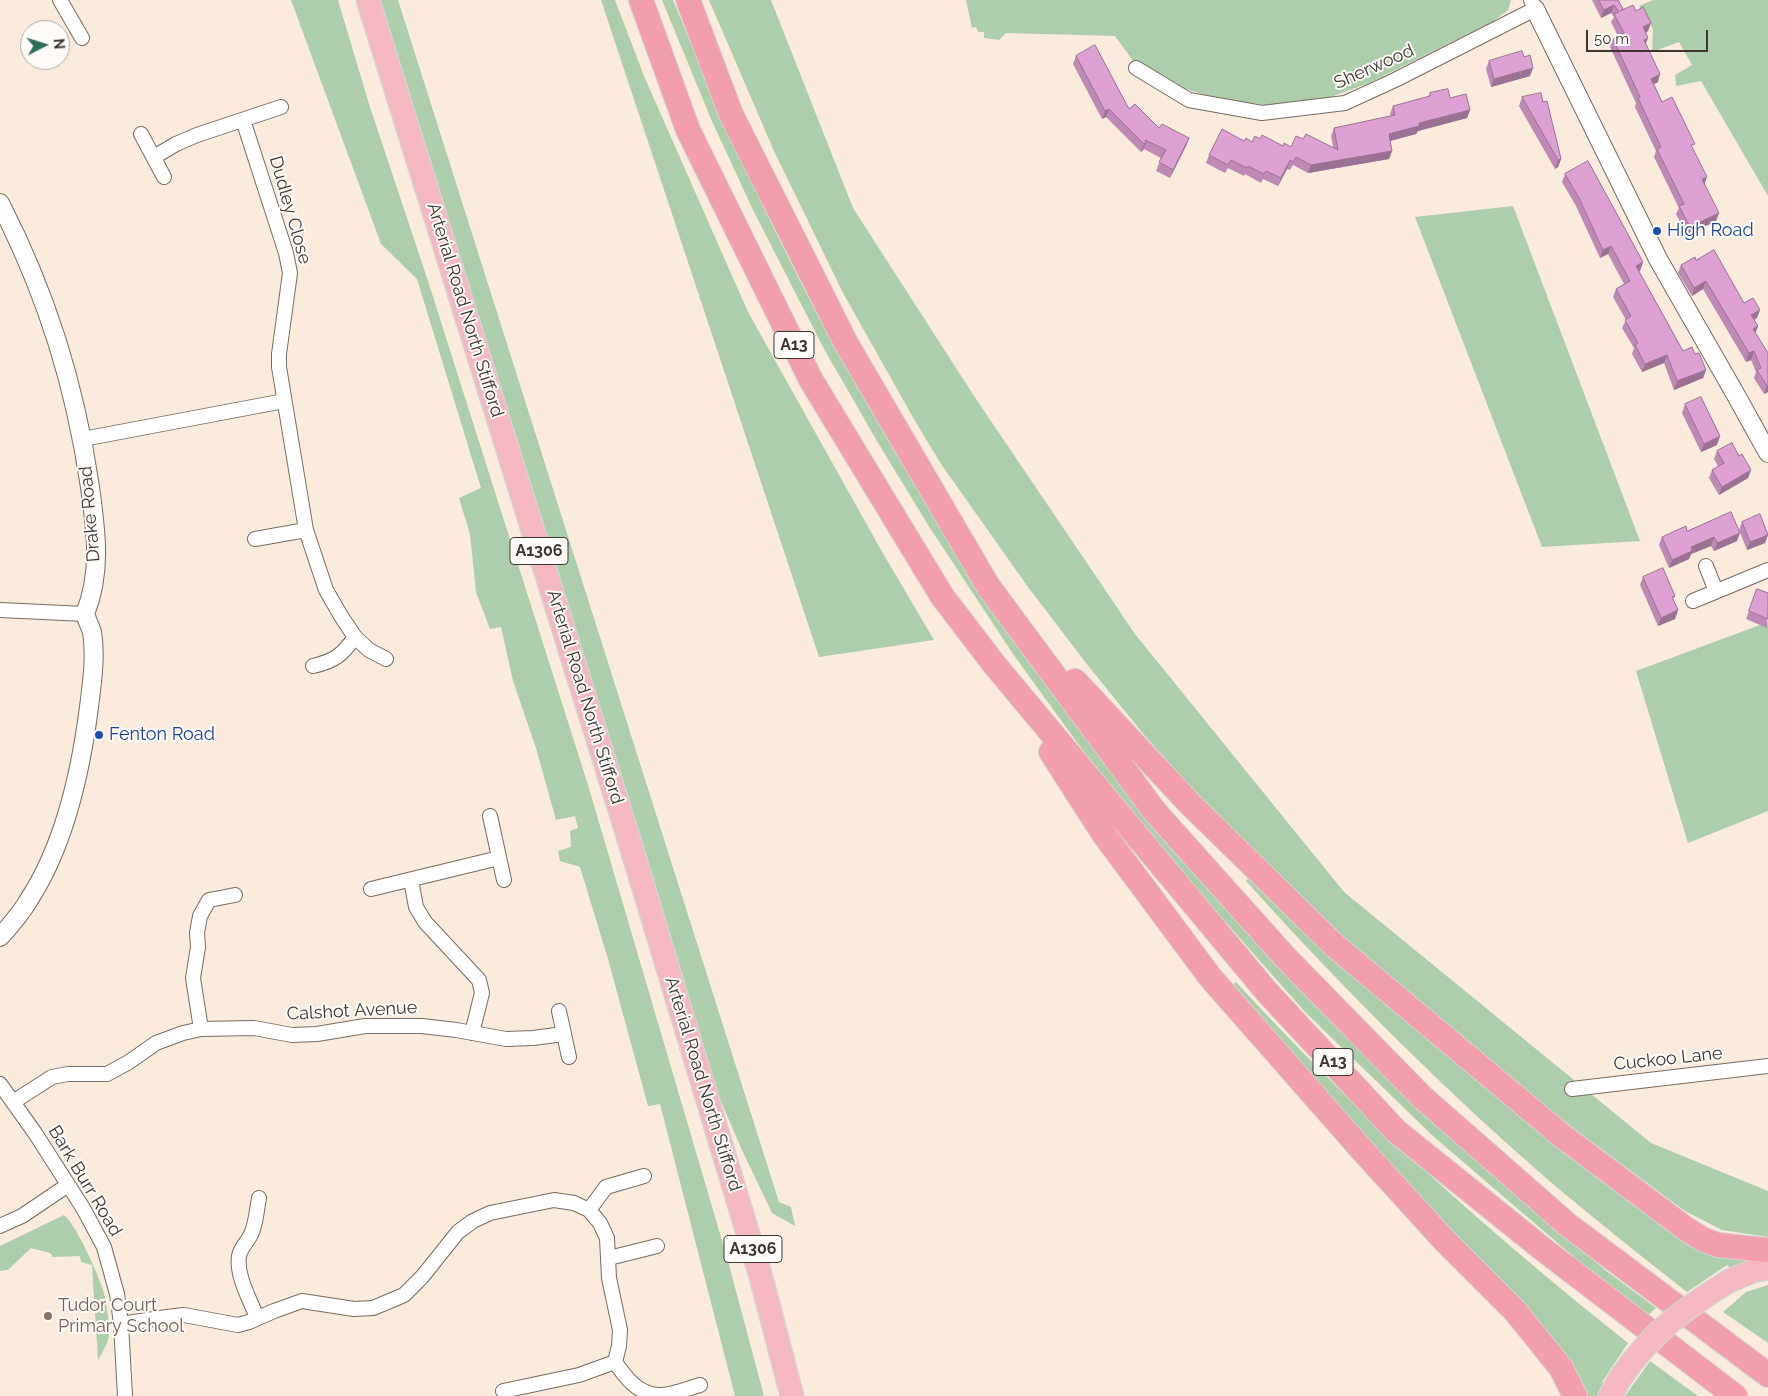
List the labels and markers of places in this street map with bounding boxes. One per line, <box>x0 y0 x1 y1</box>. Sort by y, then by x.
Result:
place label: High Road <box>1667 220 1754 242</box>
marker: High Road <box>1651 225 1663 237</box>
place label: Fenton Road <box>109 724 215 746</box>
marker: Fenton Road <box>93 729 105 741</box>
place label: Tudor Court Primary School <box>58 1295 184 1338</box>
marker: Tudor Court Primary School <box>42 1310 54 1322</box>

